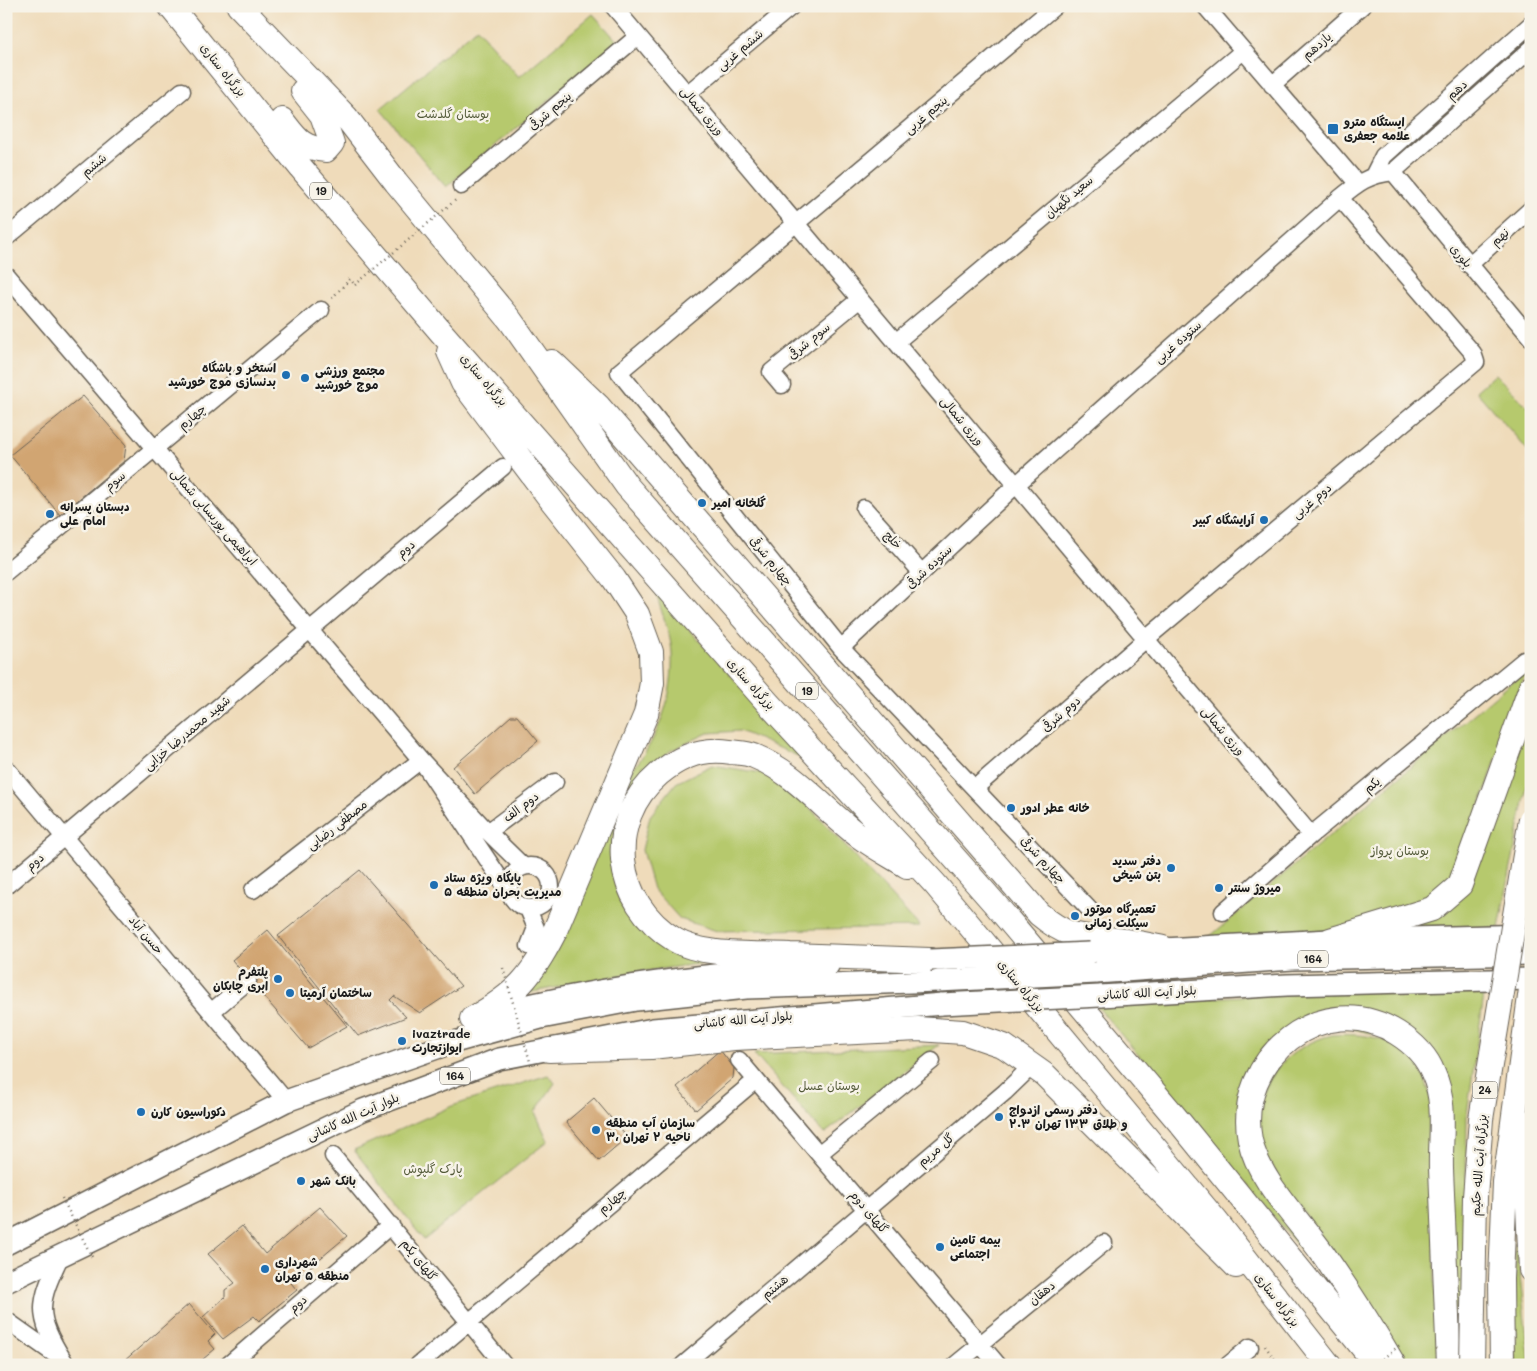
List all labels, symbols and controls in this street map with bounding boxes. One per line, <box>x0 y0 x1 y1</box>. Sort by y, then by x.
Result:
street label: ششم غربی <box>713 25 767 75</box>
street label: یازدهم <box>1298 28 1336 64</box>
street label: بزرگراه ستاری <box>197 39 250 100</box>
street label: دهم <box>1443 76 1471 104</box>
street label: ورزی شمالی <box>677 83 728 139</box>
street label: پنجم شرقی <box>524 88 576 134</box>
street label: پنجم غربی <box>900 92 952 138</box>
park label: بوستان گلدشت <box>417 105 489 122</box>
place label: ایستگاه مترو علامه جعفری <box>1343 113 1411 143</box>
marker: ایستگاه مترو علامه جعفری <box>1326 122 1340 136</box>
street label: ششم <box>77 149 111 181</box>
street label: سعید نگهبان <box>1041 171 1097 222</box>
road number: 19 <box>310 182 332 200</box>
street label: نهم <box>1487 224 1513 250</box>
street label: بلوری <box>1446 240 1476 271</box>
street label: ستوده غربی <box>1150 316 1205 367</box>
street label: سوم شرقی <box>784 318 834 364</box>
street label: بزرگراه ستاری <box>457 350 512 410</box>
place label: استخر و باشگاه بدنسازی موج خورشید <box>168 359 276 390</box>
place label: مجتمع ورزشی موج خورشید <box>315 362 385 393</box>
marker: استخر و باشگاه بدنسازی موج خورشید <box>280 369 292 381</box>
marker: مجتمع ورزشی موج خورشید <box>299 372 311 384</box>
street label: ورزی شمالی <box>937 393 988 449</box>
street label: چهارم <box>174 400 210 434</box>
street label: ابراهیمی پوربسابی شمالی <box>168 465 261 569</box>
street label: سوم <box>100 467 130 495</box>
street label: دوم غربی <box>1288 479 1336 523</box>
place label: گلخانه امیر <box>711 494 767 510</box>
marker: گلخانه امیر <box>696 497 708 509</box>
place label: دبستان پسرانه امام علی <box>60 498 130 530</box>
marker: دبستان پسرانه امام علی <box>44 508 56 520</box>
place label: آرایشگاه کبیر <box>1193 511 1255 527</box>
marker: آرایشگاه کبیر <box>1258 514 1270 526</box>
street label: خلج <box>880 527 906 553</box>
street label: چهارم شرقی <box>745 532 797 590</box>
street label: دوم <box>393 536 419 562</box>
street label: ستوده شرقی <box>902 541 955 592</box>
street label: بزرگراه ستاری <box>724 654 779 713</box>
road number: 19 <box>796 682 818 699</box>
street label: شهید محمدرضا خزایی <box>140 691 234 774</box>
street label: دوم شرقی <box>1037 692 1085 736</box>
street label: ورزی شمالی <box>1198 703 1249 759</box>
street label: یکم <box>1360 773 1384 797</box>
street label: دوم الف <box>499 788 543 826</box>
street label: مصطفی رضایی <box>303 796 371 854</box>
place label: خانه عطر ادور <box>1020 799 1090 815</box>
marker: خانه عطر ادور <box>1005 802 1017 814</box>
street label: چهارم شرقی <box>1016 832 1070 888</box>
park label: بوستان پرواز <box>1370 842 1429 859</box>
street label: دوم <box>22 849 48 875</box>
place label: دفتر سدید بتن شیخی <box>1112 852 1161 883</box>
marker: دفتر سدید بتن شیخی <box>1165 862 1177 874</box>
place label: پایگاه ویژه ستاد مدیریت بحران منطقه ۵ <box>444 869 561 899</box>
marker: پایگاه ویژه ستاد مدیریت بحران منطقه ۵ <box>428 879 440 891</box>
place label: میروژ سنتر <box>1228 879 1281 895</box>
marker: میروژ سنتر <box>1213 882 1225 894</box>
place label: تعمیرگاه موتور سیکلت زمانی <box>1084 900 1156 931</box>
marker: تعمیرگاه موتور سیکلت زمانی <box>1069 910 1081 922</box>
street label: حسن آباد <box>125 912 167 958</box>
road number: 164 <box>1298 951 1328 968</box>
street label: بزرگراه ستاری <box>994 956 1049 1016</box>
place label: پلتفرم ابری چابکان <box>213 963 269 994</box>
marker: پلتفرم ابری چابکان <box>272 973 284 985</box>
street label: بلوار آیت الله کاشانی <box>1097 981 1197 1004</box>
place label: ساختمان آرمیتا <box>300 984 372 1000</box>
marker: ساختمان آرمیتا <box>284 987 296 999</box>
street label: بلوار آیت الله کاشانی <box>693 1007 793 1032</box>
place label: ivaztrade ایوازتجارت <box>412 1025 470 1056</box>
marker: ivaztrade ایوازتجارت <box>396 1035 408 1047</box>
road number: 164 <box>440 1068 470 1084</box>
park label: بوستان عسل <box>798 1077 860 1094</box>
road number: 24 <box>1472 1082 1498 1098</box>
street label: بلوار آیت الله کاشانی <box>304 1089 402 1144</box>
place label: دفتر رسمی ازدواج ۲۰۳ و طلاق ۱۳۳ تهران <box>1009 1101 1128 1131</box>
place label: دکوراسیون کارن <box>151 1103 226 1120</box>
marker: دکوراسیون کارن <box>135 1106 147 1118</box>
marker: دفتر رسمی ازدواج ۲۰۳ و طلاق ۱۳۳ تهران <box>993 1111 1005 1123</box>
place label: سازمان آب منطقه ۳، ناحیه ۲ تهران <box>606 1114 695 1144</box>
street label: بزرگراه آیت الله حکیم <box>1466 1114 1492 1216</box>
marker: سازمان آب منطقه ۳، ناحیه ۲ تهران <box>590 1124 602 1136</box>
street label: گل مریم <box>914 1129 958 1171</box>
park label: پارک گلپوش <box>404 1160 462 1177</box>
place label: بانک شهر <box>310 1172 356 1188</box>
marker: بانک شهر <box>295 1175 307 1187</box>
street label: چهارم <box>594 1184 630 1218</box>
street label: گلهای دوم <box>846 1186 892 1238</box>
place label: بیمه تامین اجتماعی <box>950 1231 1001 1262</box>
street label: گلهای یکم <box>397 1235 441 1285</box>
marker: بیمه تامین اجتماعی <box>934 1241 946 1253</box>
place label: شهرداری منطقه ۵ تهران <box>275 1253 349 1283</box>
marker: شهرداری منطقه ۵ تهران <box>259 1263 271 1275</box>
street label: بزرگراه ستاری <box>1251 1269 1304 1330</box>
street label: هشتم <box>758 1270 793 1304</box>
street label: دهقان <box>1025 1277 1058 1308</box>
street label: دوم <box>285 1291 311 1317</box>

